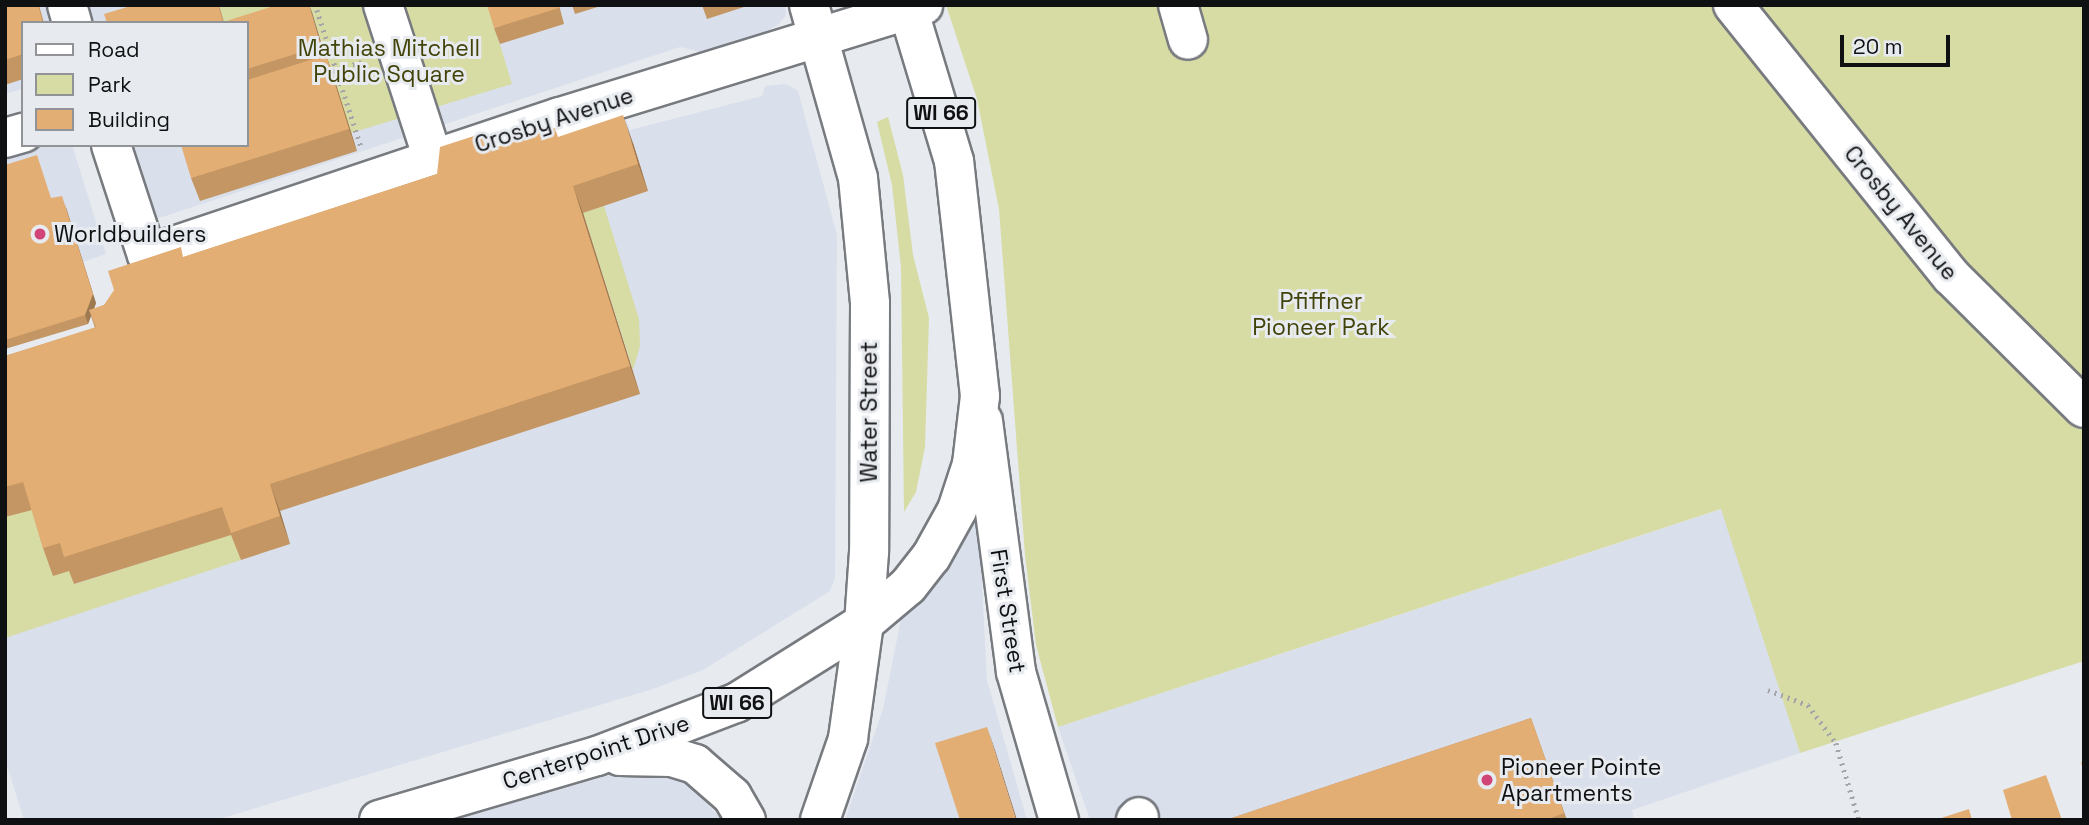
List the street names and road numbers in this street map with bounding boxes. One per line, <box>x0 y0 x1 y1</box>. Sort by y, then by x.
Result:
street label: Crosby Avenue <box>471 81 637 159</box>
road number: WI 66 <box>906 96 976 130</box>
street label: Crosby Avenue <box>1838 140 1964 286</box>
street label: Water Street <box>855 341 883 483</box>
street label: First Street <box>985 547 1031 675</box>
road number: WI 66 <box>702 686 772 720</box>
street label: Centerpoint Drive <box>499 709 693 795</box>

